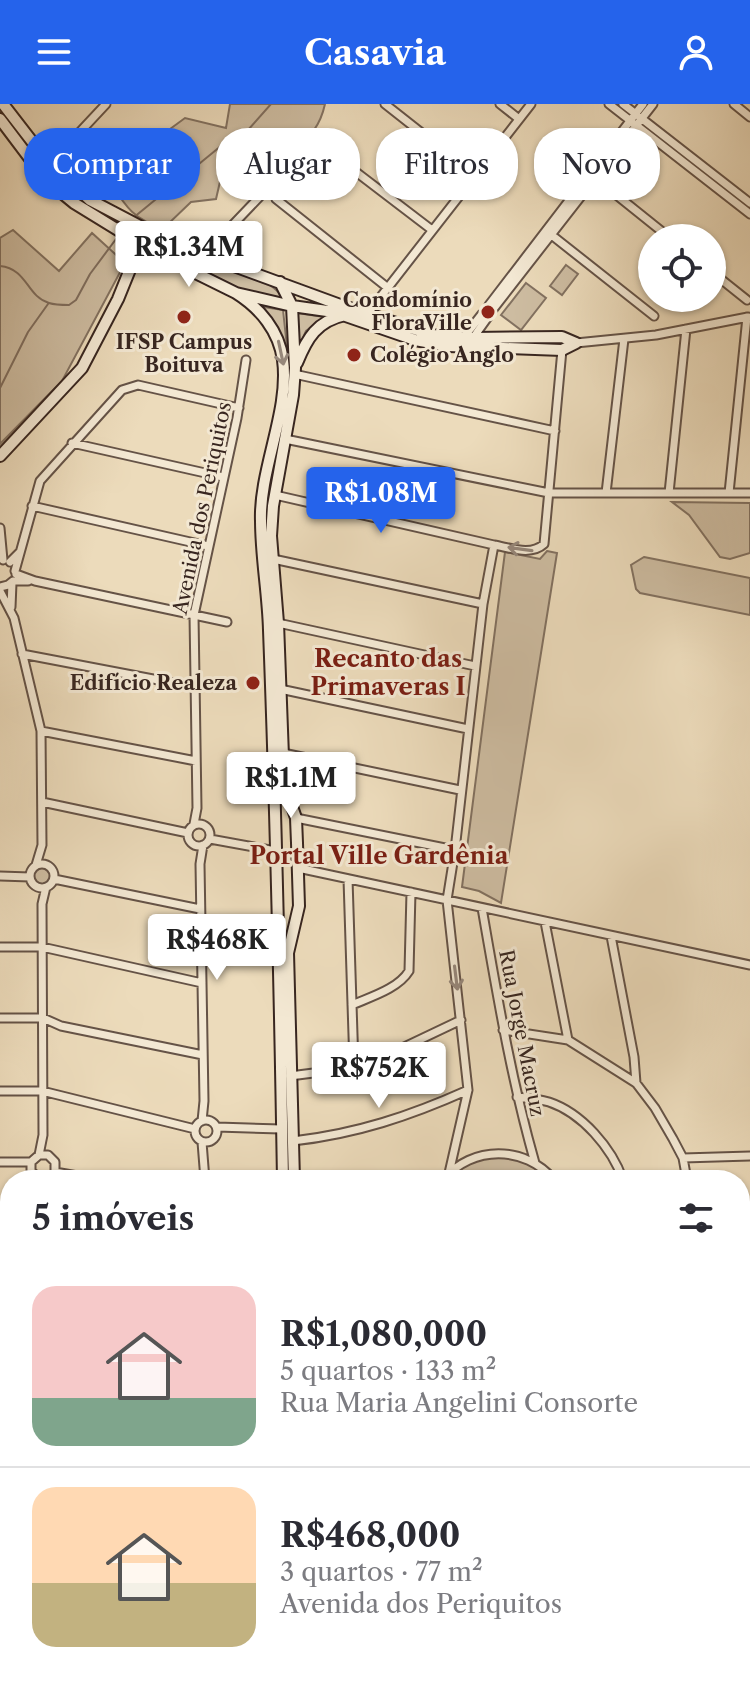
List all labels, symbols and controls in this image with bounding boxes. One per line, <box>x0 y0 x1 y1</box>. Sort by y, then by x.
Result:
icon: menu <box>32 30 76 74</box>
text: Casavia <box>304 30 446 74</box>
icon: person <box>674 30 718 74</box>
chip: Comprar <box>24 128 200 200</box>
chip: Alugar <box>216 128 360 200</box>
chip: Filtros <box>376 128 518 200</box>
chip: Novo <box>534 128 660 200</box>
pin: R$1.34M <box>115 221 263 289</box>
map controls <box>638 224 726 312</box>
button: locate <box>638 224 726 312</box>
text: R$1.34M <box>133 231 245 263</box>
place label: Condomínio FloraVille <box>343 288 472 335</box>
marker: Condomínio FloraVille <box>479 303 497 321</box>
marker: IFSP Campus Boituva <box>175 308 193 326</box>
place label: IFSP Campus Boituva <box>116 330 252 377</box>
one-way arrow <box>274 340 289 366</box>
place label: Colégio Anglo <box>370 343 514 367</box>
marker: Colégio Anglo <box>345 346 363 364</box>
street label: Avenida dos Periquitos <box>168 399 236 618</box>
pin: R$1.08M <box>307 467 455 535</box>
text: R$1.08M <box>324 477 438 509</box>
one-way arrow <box>508 541 533 556</box>
district label: Recanto das Primaveras I <box>310 644 466 701</box>
place label: Edifício Realeza <box>70 671 237 695</box>
marker: Edifício Realeza <box>244 674 262 692</box>
pin: R$1.1M <box>226 752 356 820</box>
text: R$1.1M <box>245 762 337 794</box>
district label: Portal Ville Gardênia <box>249 841 510 870</box>
pin: R$468K <box>152 914 282 982</box>
text: R$468K <box>166 924 268 956</box>
street label: Rua Jorge Macruz <box>494 948 550 1118</box>
one-way arrow <box>449 964 464 990</box>
pin: R$752K <box>314 1042 444 1110</box>
text: R$752K <box>330 1052 428 1084</box>
icon: filters <box>674 1196 718 1240</box>
text: 5 imóveis <box>32 1197 194 1239</box>
text: R$1,080,000 <box>280 1313 487 1355</box>
icon: home <box>96 1318 192 1414</box>
text: 5 quartos · 133 m² <box>280 1355 496 1387</box>
text: Rua Maria Angelini Consorte <box>280 1387 638 1419</box>
text: R$468,000 <box>280 1514 460 1556</box>
icon: home <box>96 1519 192 1615</box>
text: 3 quartos · 77 m² <box>280 1556 483 1588</box>
text: Avenida dos Periquitos <box>280 1588 562 1620</box>

